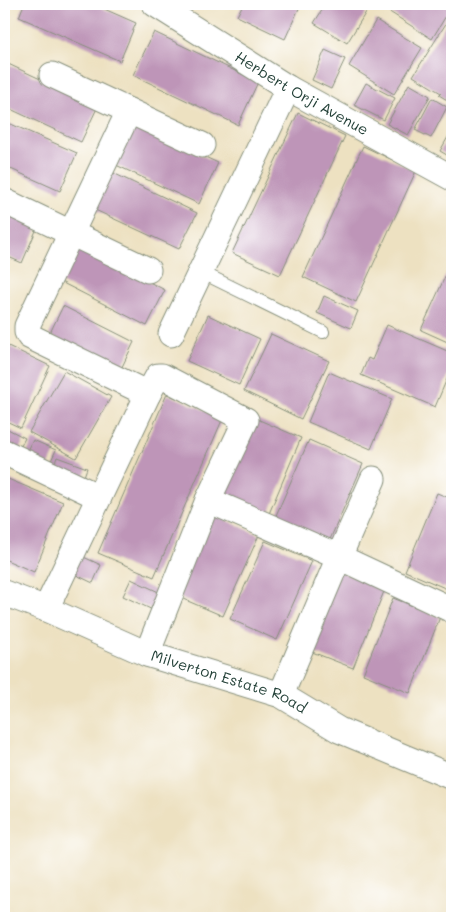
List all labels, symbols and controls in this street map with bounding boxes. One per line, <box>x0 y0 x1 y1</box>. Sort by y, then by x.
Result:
street label: Herbert Orji Avenue <box>232 46 372 139</box>
street label: Milverton Estate Road <box>149 645 311 717</box>

